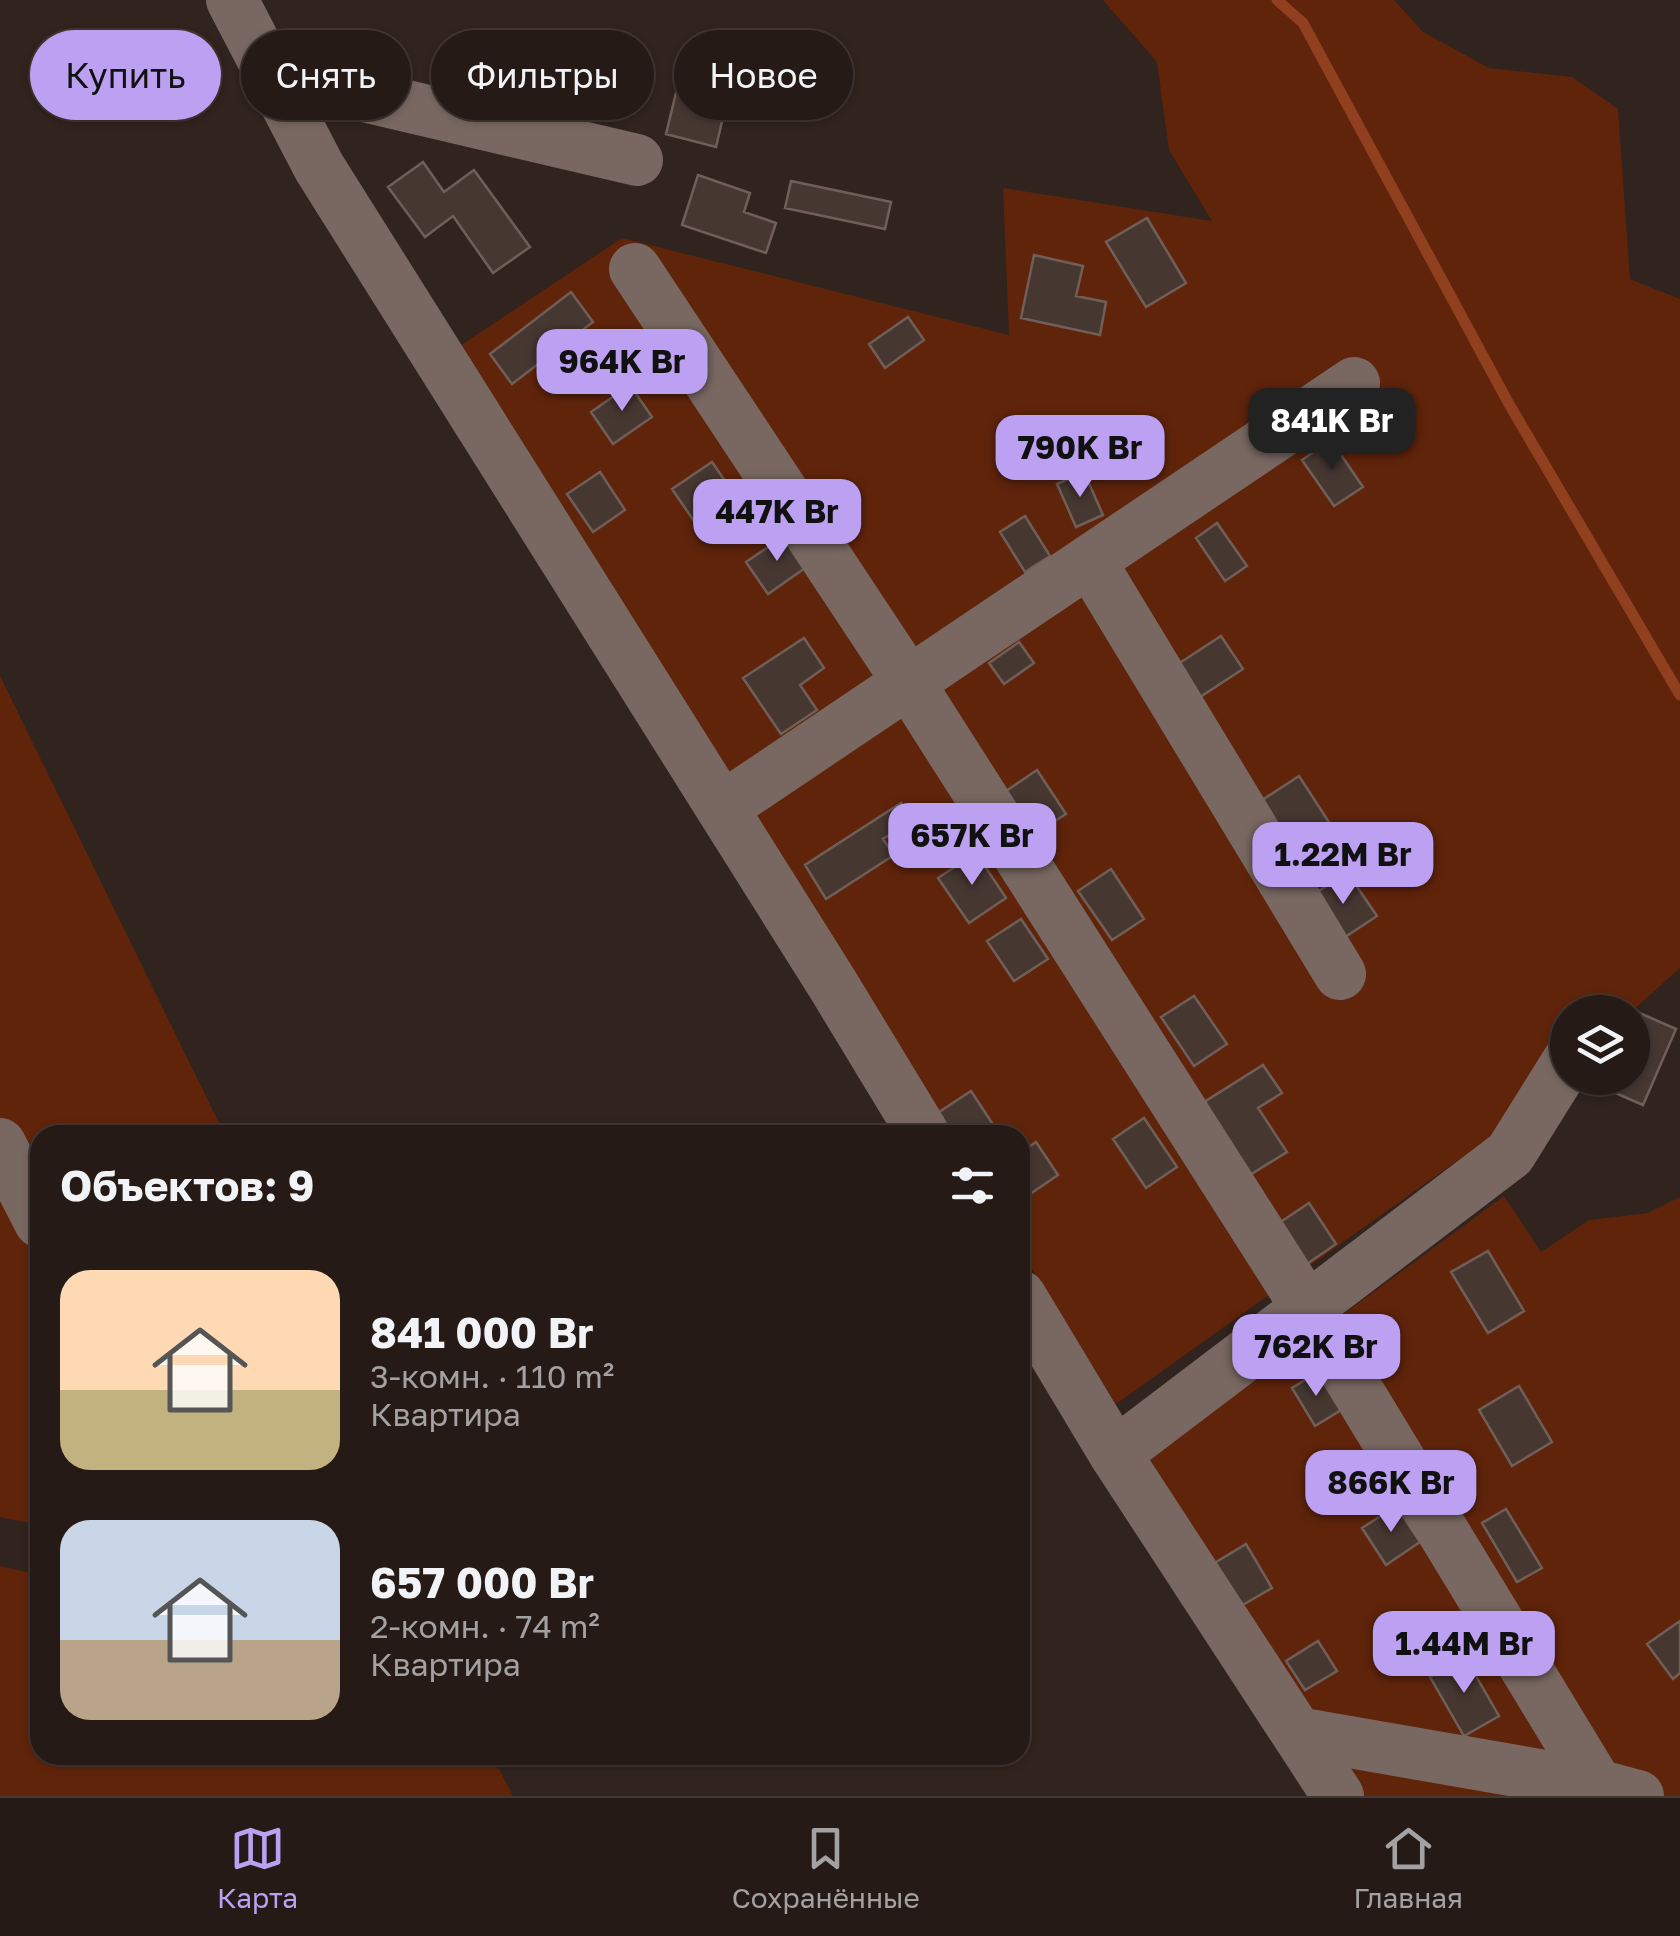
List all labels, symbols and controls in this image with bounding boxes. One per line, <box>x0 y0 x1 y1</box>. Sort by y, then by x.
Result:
chip: Купить <box>30 30 221 120</box>
chip: Снять <box>241 30 411 120</box>
chip: Фильтры <box>431 30 654 120</box>
chip: Новое <box>674 30 853 120</box>
pin: 964K Br <box>530 329 714 414</box>
text: 964K Br <box>559 342 685 380</box>
pin: 841K Br <box>1240 388 1424 473</box>
text: 841K Br <box>1270 401 1394 439</box>
pin: 790K Br <box>988 415 1172 500</box>
text: 790K Br <box>1018 428 1142 466</box>
pin: 447K Br <box>685 479 869 564</box>
text: 447K Br <box>715 492 839 530</box>
pin: 657K Br <box>880 803 1064 888</box>
text: 657K Br <box>910 816 1034 854</box>
pin: 1.22M Br <box>1240 822 1446 907</box>
text: 1.22M Br <box>1274 835 1412 873</box>
map controls <box>1550 995 1650 1095</box>
button: layers <box>1550 995 1650 1095</box>
icon: filters <box>945 1158 1000 1213</box>
text: Объектов: 9 <box>60 1160 315 1210</box>
text: 841 000 Br <box>370 1307 594 1357</box>
icon: home <box>140 1310 260 1430</box>
pin: 762K Br <box>1224 1314 1408 1399</box>
text: 762K Br <box>1254 1327 1378 1365</box>
text: 3-комн. · 110 m² <box>370 1357 614 1395</box>
text: Квартира <box>370 1395 521 1433</box>
pin: 866K Br <box>1299 1450 1483 1535</box>
text: 866K Br <box>1327 1463 1455 1501</box>
text: 657 000 Br <box>370 1557 594 1607</box>
icon: home <box>140 1560 260 1680</box>
text: 2-комн. · 74 m² <box>370 1607 600 1645</box>
pin: 1.44M Br <box>1361 1611 1567 1696</box>
text: 1.44M Br <box>1395 1624 1533 1662</box>
text: Квартира <box>370 1645 521 1683</box>
tab: Карта <box>217 1821 298 1914</box>
tab: Сохранённые <box>732 1821 920 1914</box>
tab: Главная <box>1354 1821 1463 1914</box>

